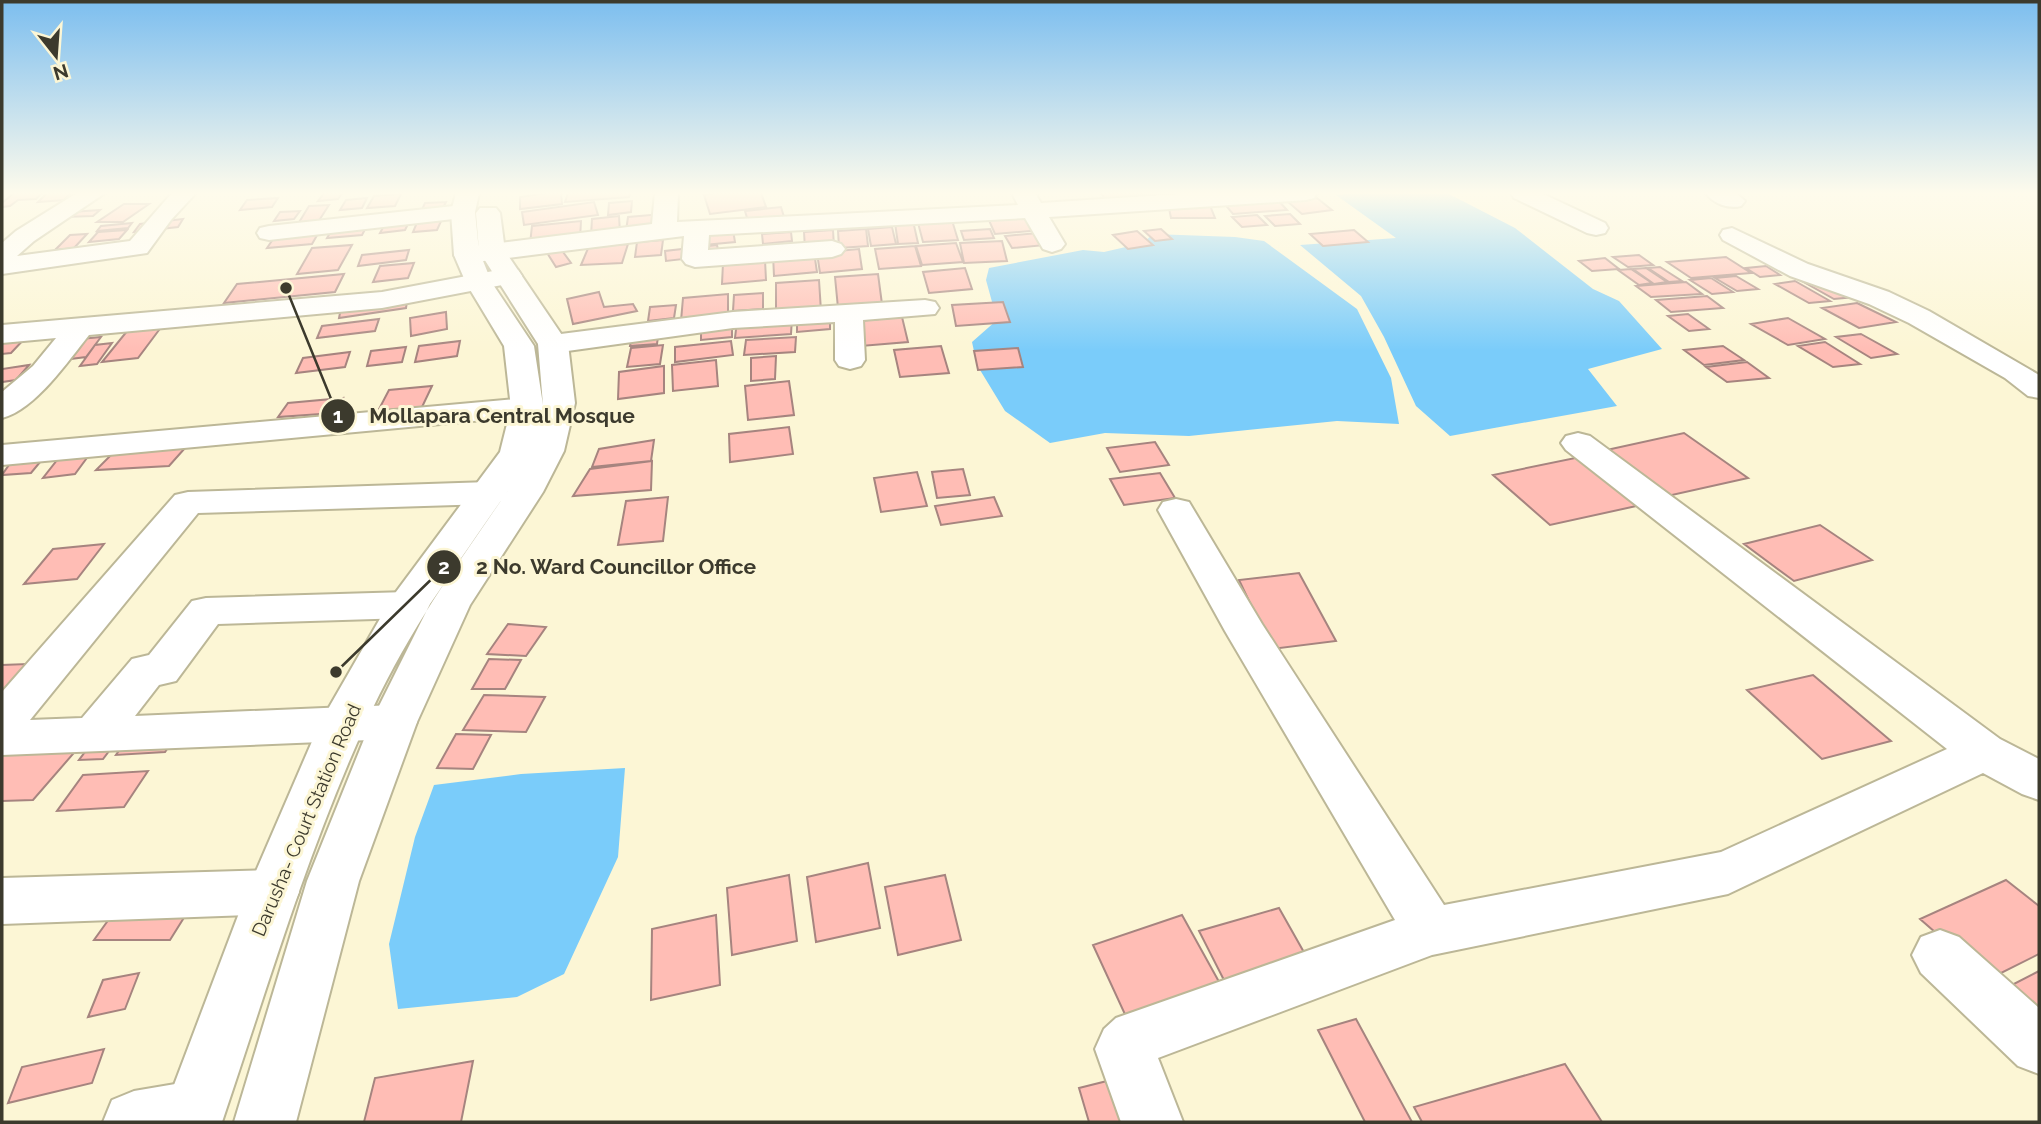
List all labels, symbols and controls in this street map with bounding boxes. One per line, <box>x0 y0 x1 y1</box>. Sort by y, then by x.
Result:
north arrow <box>21 21 91 91</box>
text: N <box>51 60 71 85</box>
callout: Mollapara Central Mosque <box>320 395 649 437</box>
text: 1 <box>333 403 343 428</box>
text: Mollapara Central Mosque <box>369 403 635 428</box>
callout: 2 No. Ward Councillor Office <box>426 546 770 588</box>
text: 2 <box>438 554 450 579</box>
text: 2 No. Ward Councillor Office <box>476 554 756 579</box>
street label: Darusha- Court Station Road <box>247 701 365 939</box>

